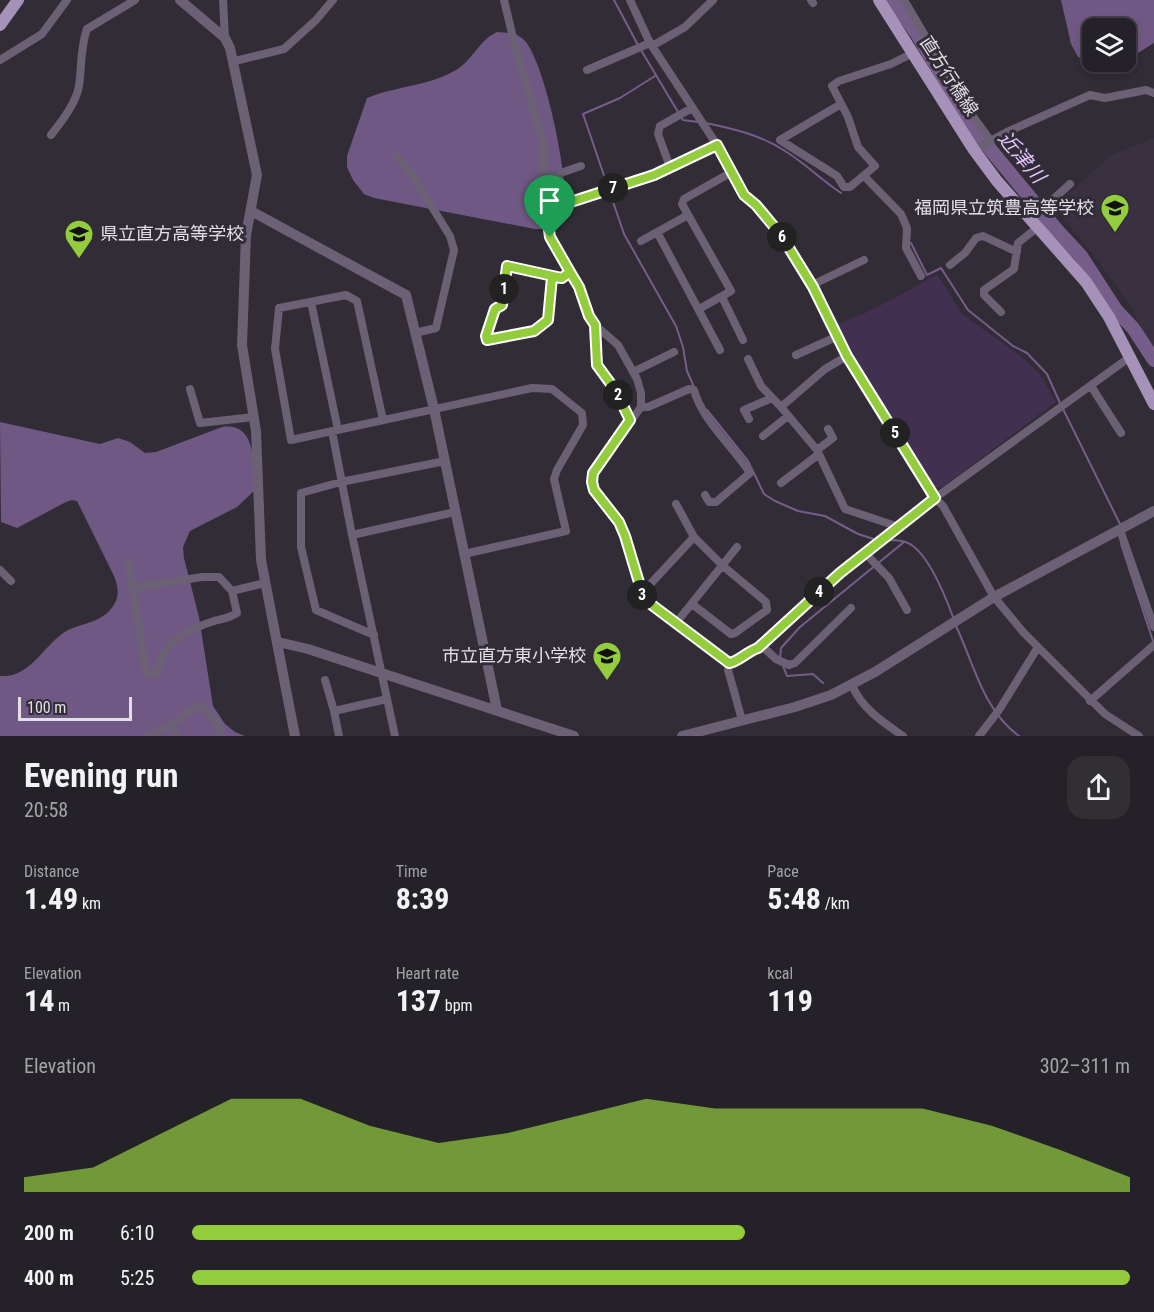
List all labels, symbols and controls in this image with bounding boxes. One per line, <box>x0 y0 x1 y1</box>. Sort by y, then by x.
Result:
map controls <box>1082 18 1136 72</box>
button: layers <box>1082 18 1136 72</box>
street label: 直方行橋線 <box>916 32 983 119</box>
water label: 近津川 <box>994 126 1052 189</box>
pin: 7 <box>598 173 628 203</box>
pin <box>524 175 575 237</box>
text: 7 <box>609 178 617 197</box>
icon: arrive <box>533 184 566 217</box>
school or university icon: 福岡県立筑豊高等学校 <box>1099 192 1131 234</box>
place label: 福岡県立筑豊高等学校 <box>914 197 1094 218</box>
school or university icon: 県立直方高等学校 <box>63 218 95 260</box>
pin: 6 <box>767 222 797 252</box>
place label: 県立直方高等学校 <box>100 223 244 244</box>
text: 6 <box>778 227 786 246</box>
pin: 1 <box>489 274 519 304</box>
text: 1 <box>500 279 508 298</box>
pin: 2 <box>603 380 633 410</box>
text: 2 <box>614 385 622 404</box>
pin: 5 <box>880 418 910 448</box>
text: 5 <box>891 423 899 442</box>
pin: 4 <box>804 577 834 607</box>
pin: 3 <box>627 580 657 610</box>
text: 4 <box>815 582 823 601</box>
text: 3 <box>638 585 646 604</box>
school or university icon: 市立直方東小学校 <box>591 640 623 682</box>
place label: 市立直方東小学校 <box>442 645 586 666</box>
scale bar <box>18 694 132 722</box>
text: 100 m <box>27 698 66 717</box>
text: Evening run <box>24 756 179 795</box>
button: share <box>1067 756 1130 819</box>
text: 20:58 <box>24 798 68 822</box>
text: Distance <box>24 862 79 881</box>
text: Time <box>396 862 427 881</box>
text: Pace <box>767 862 799 881</box>
text: 1.49 <box>24 881 78 916</box>
text: 8:39 <box>396 881 449 916</box>
text: 5:48 <box>767 881 821 916</box>
text: km <box>78 894 101 913</box>
text: /km <box>821 894 850 913</box>
text: Elevation <box>24 964 82 983</box>
text: Heart rate <box>396 964 459 983</box>
text: kcal <box>767 964 793 983</box>
text: 14 <box>24 983 54 1018</box>
text: 137 <box>396 983 441 1018</box>
text: 119 <box>767 983 813 1018</box>
text: m <box>54 996 70 1015</box>
text: bpm <box>441 996 473 1015</box>
text: Elevation <box>24 1054 96 1078</box>
text: 302–311 m <box>1040 1054 1130 1078</box>
text: 200 m <box>24 1221 74 1245</box>
text: 6:10 <box>120 1221 154 1245</box>
text: 400 m <box>24 1266 74 1290</box>
text: 5:25 <box>120 1266 154 1290</box>

